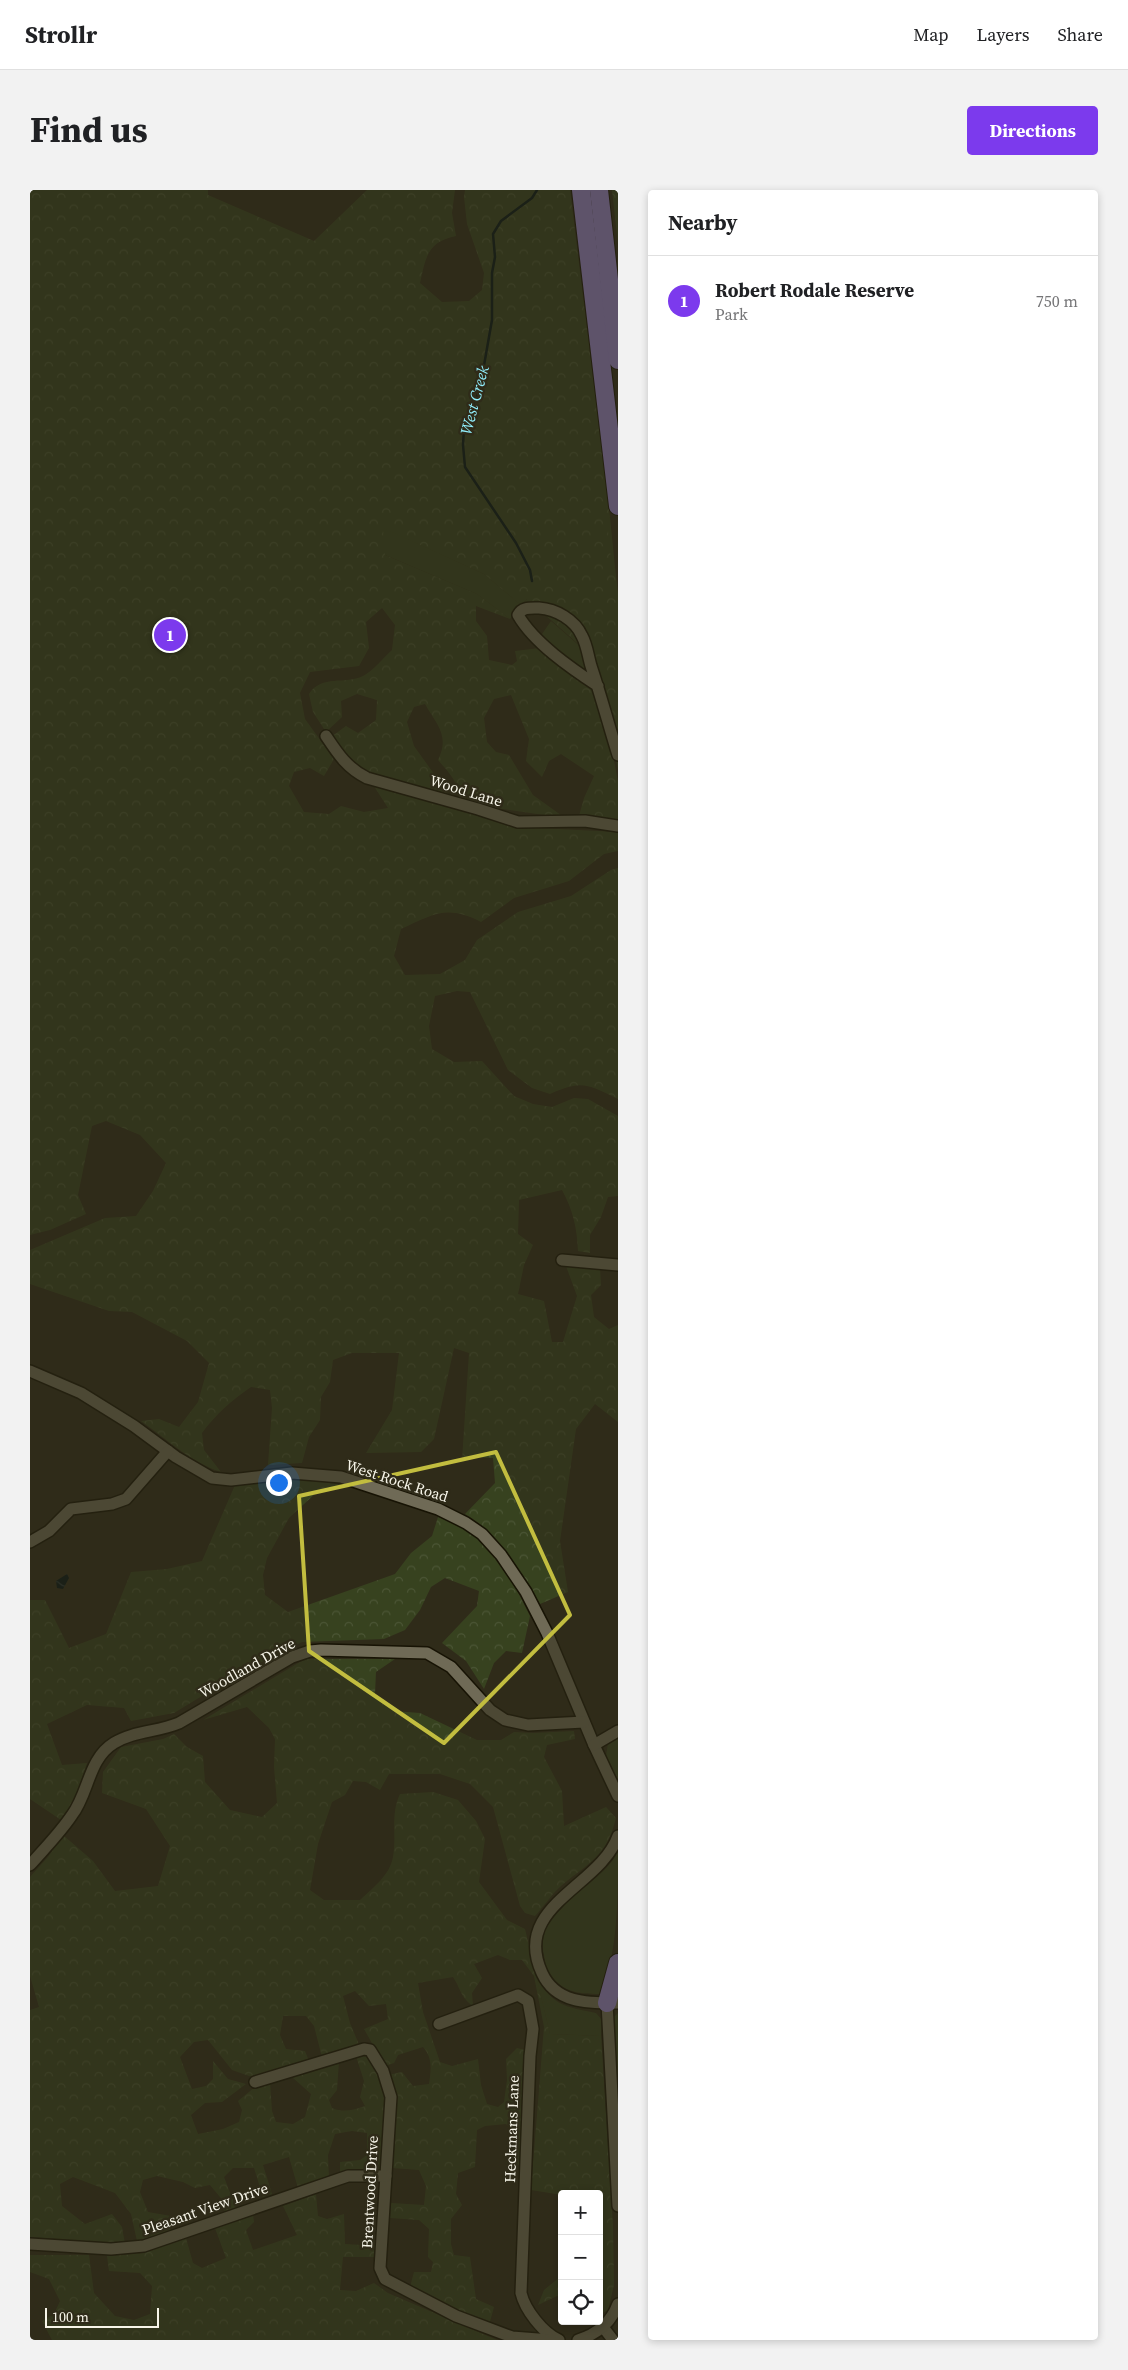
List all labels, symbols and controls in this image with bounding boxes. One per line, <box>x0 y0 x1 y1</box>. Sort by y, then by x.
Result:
text: Strollr <box>25 18 97 51</box>
text: Map <box>913 22 948 47</box>
text: Layers <box>976 22 1029 47</box>
text: Share <box>1057 22 1103 47</box>
text: Find us <box>30 106 148 154</box>
button: Directions <box>967 106 1098 155</box>
text: Nearby <box>668 208 738 237</box>
text: Robert Rodale Reserve <box>715 277 914 303</box>
text: 1 <box>680 290 688 312</box>
text: 750 m <box>1036 290 1078 312</box>
text: Park <box>715 303 748 325</box>
water label: West Creek <box>454 363 494 437</box>
pin: 1 <box>154 616 186 654</box>
street label: Wood Lane <box>427 770 505 812</box>
street label: West Rock Road <box>343 1454 452 1507</box>
your location <box>266 1470 292 1496</box>
street label: Woodland Drive <box>195 1632 299 1703</box>
street label: Heckmans Lane <box>499 2074 524 2183</box>
street label: Brentwood Drive <box>356 2135 383 2249</box>
street label: Pleasant View Drive <box>139 2177 271 2240</box>
map controls <box>558 2190 603 2325</box>
button: + <box>558 2190 603 2235</box>
button: − <box>558 2235 603 2280</box>
button: locate <box>558 2280 603 2325</box>
scale bar <box>45 2305 159 2328</box>
text: 100 m <box>52 2307 89 2327</box>

